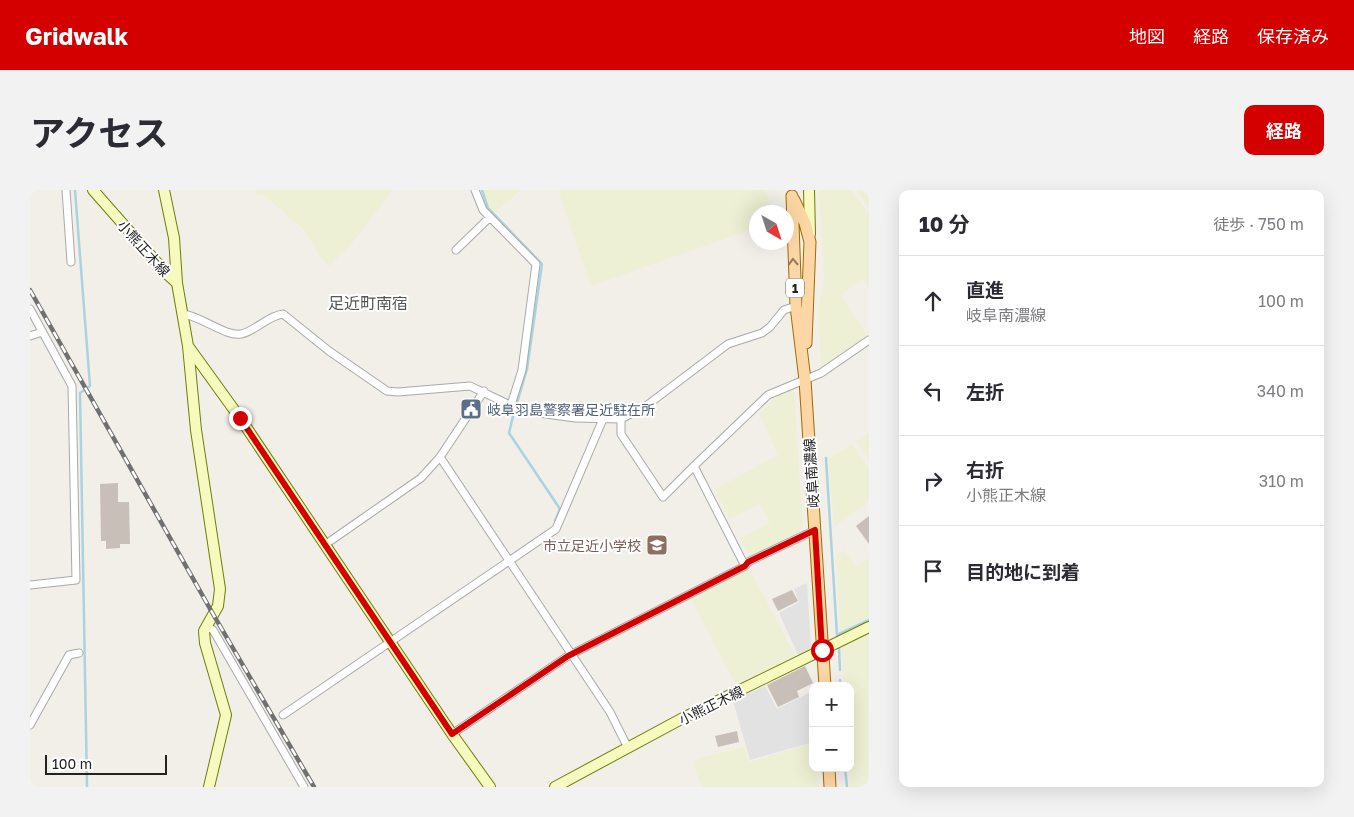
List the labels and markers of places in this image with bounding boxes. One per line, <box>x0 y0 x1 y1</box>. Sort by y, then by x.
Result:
public building icon: 岐阜羽島警察署足近駐在所 <box>459 397 483 421</box>
place label: 岐阜羽島警察署足近駐在所 <box>487 401 655 418</box>
school or university icon: 市立足近小学校 <box>645 533 669 557</box>
place label: 市立足近小学校 <box>543 537 641 554</box>

